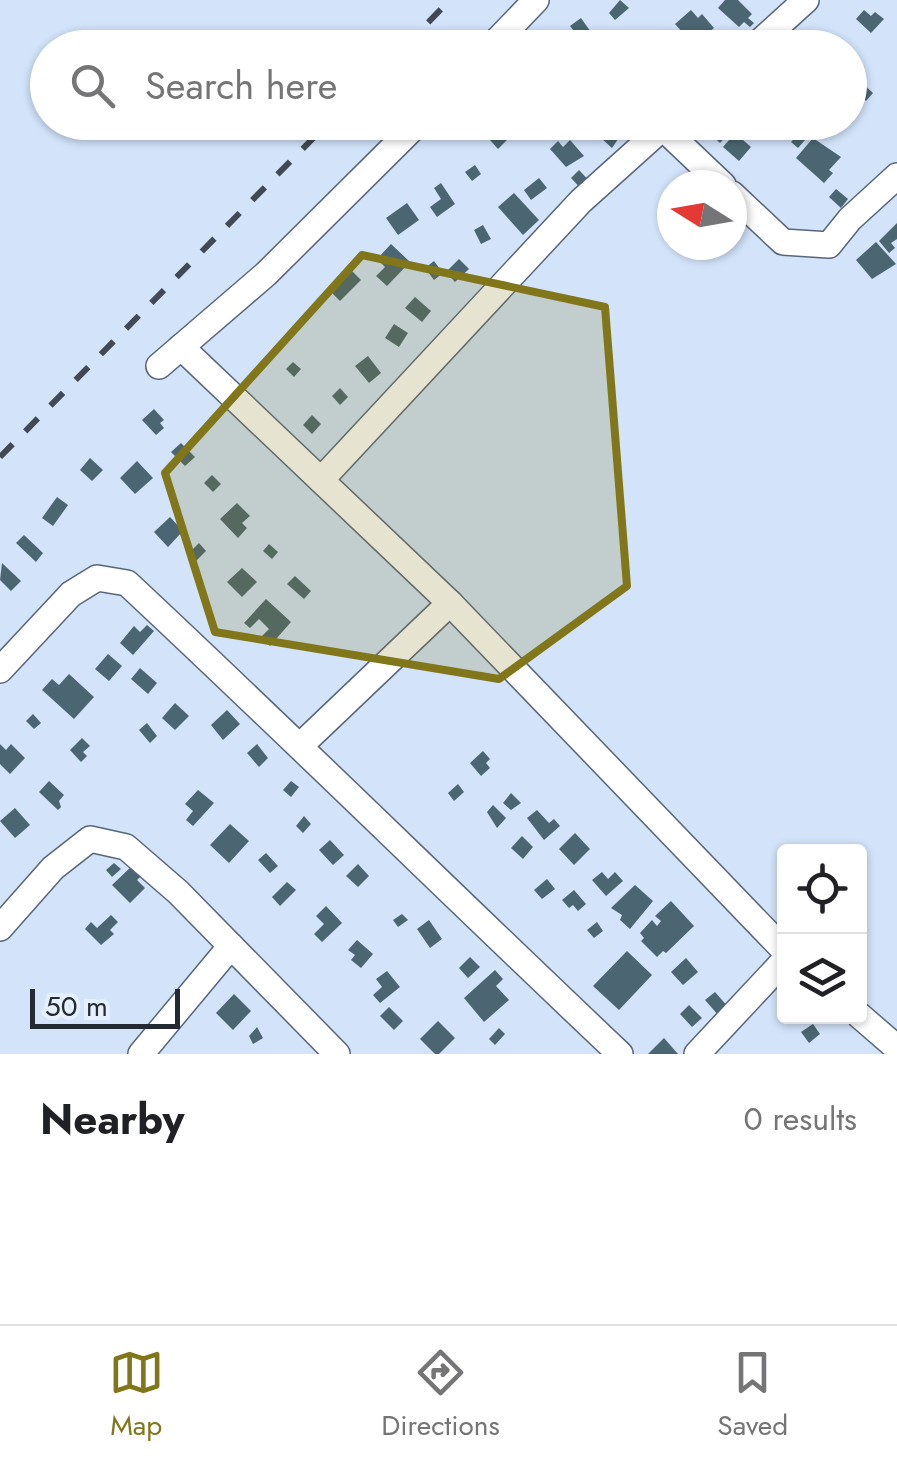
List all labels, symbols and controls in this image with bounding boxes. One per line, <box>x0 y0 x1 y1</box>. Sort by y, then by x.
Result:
search box <box>30 30 867 140</box>
icon: search <box>65 58 120 113</box>
text: Search here <box>145 58 337 113</box>
north arrow <box>657 170 747 260</box>
map controls <box>777 844 867 1024</box>
button: locate <box>777 844 867 934</box>
button: layers <box>777 934 867 1024</box>
scale bar <box>30 984 180 1028</box>
text: 50 m <box>45 986 108 1027</box>
text: Nearby <box>40 1089 184 1150</box>
text: 0 results <box>744 1096 857 1142</box>
tab: Map <box>109 1345 164 1446</box>
tab: Directions <box>381 1345 500 1446</box>
tab: Saved <box>717 1345 788 1446</box>

